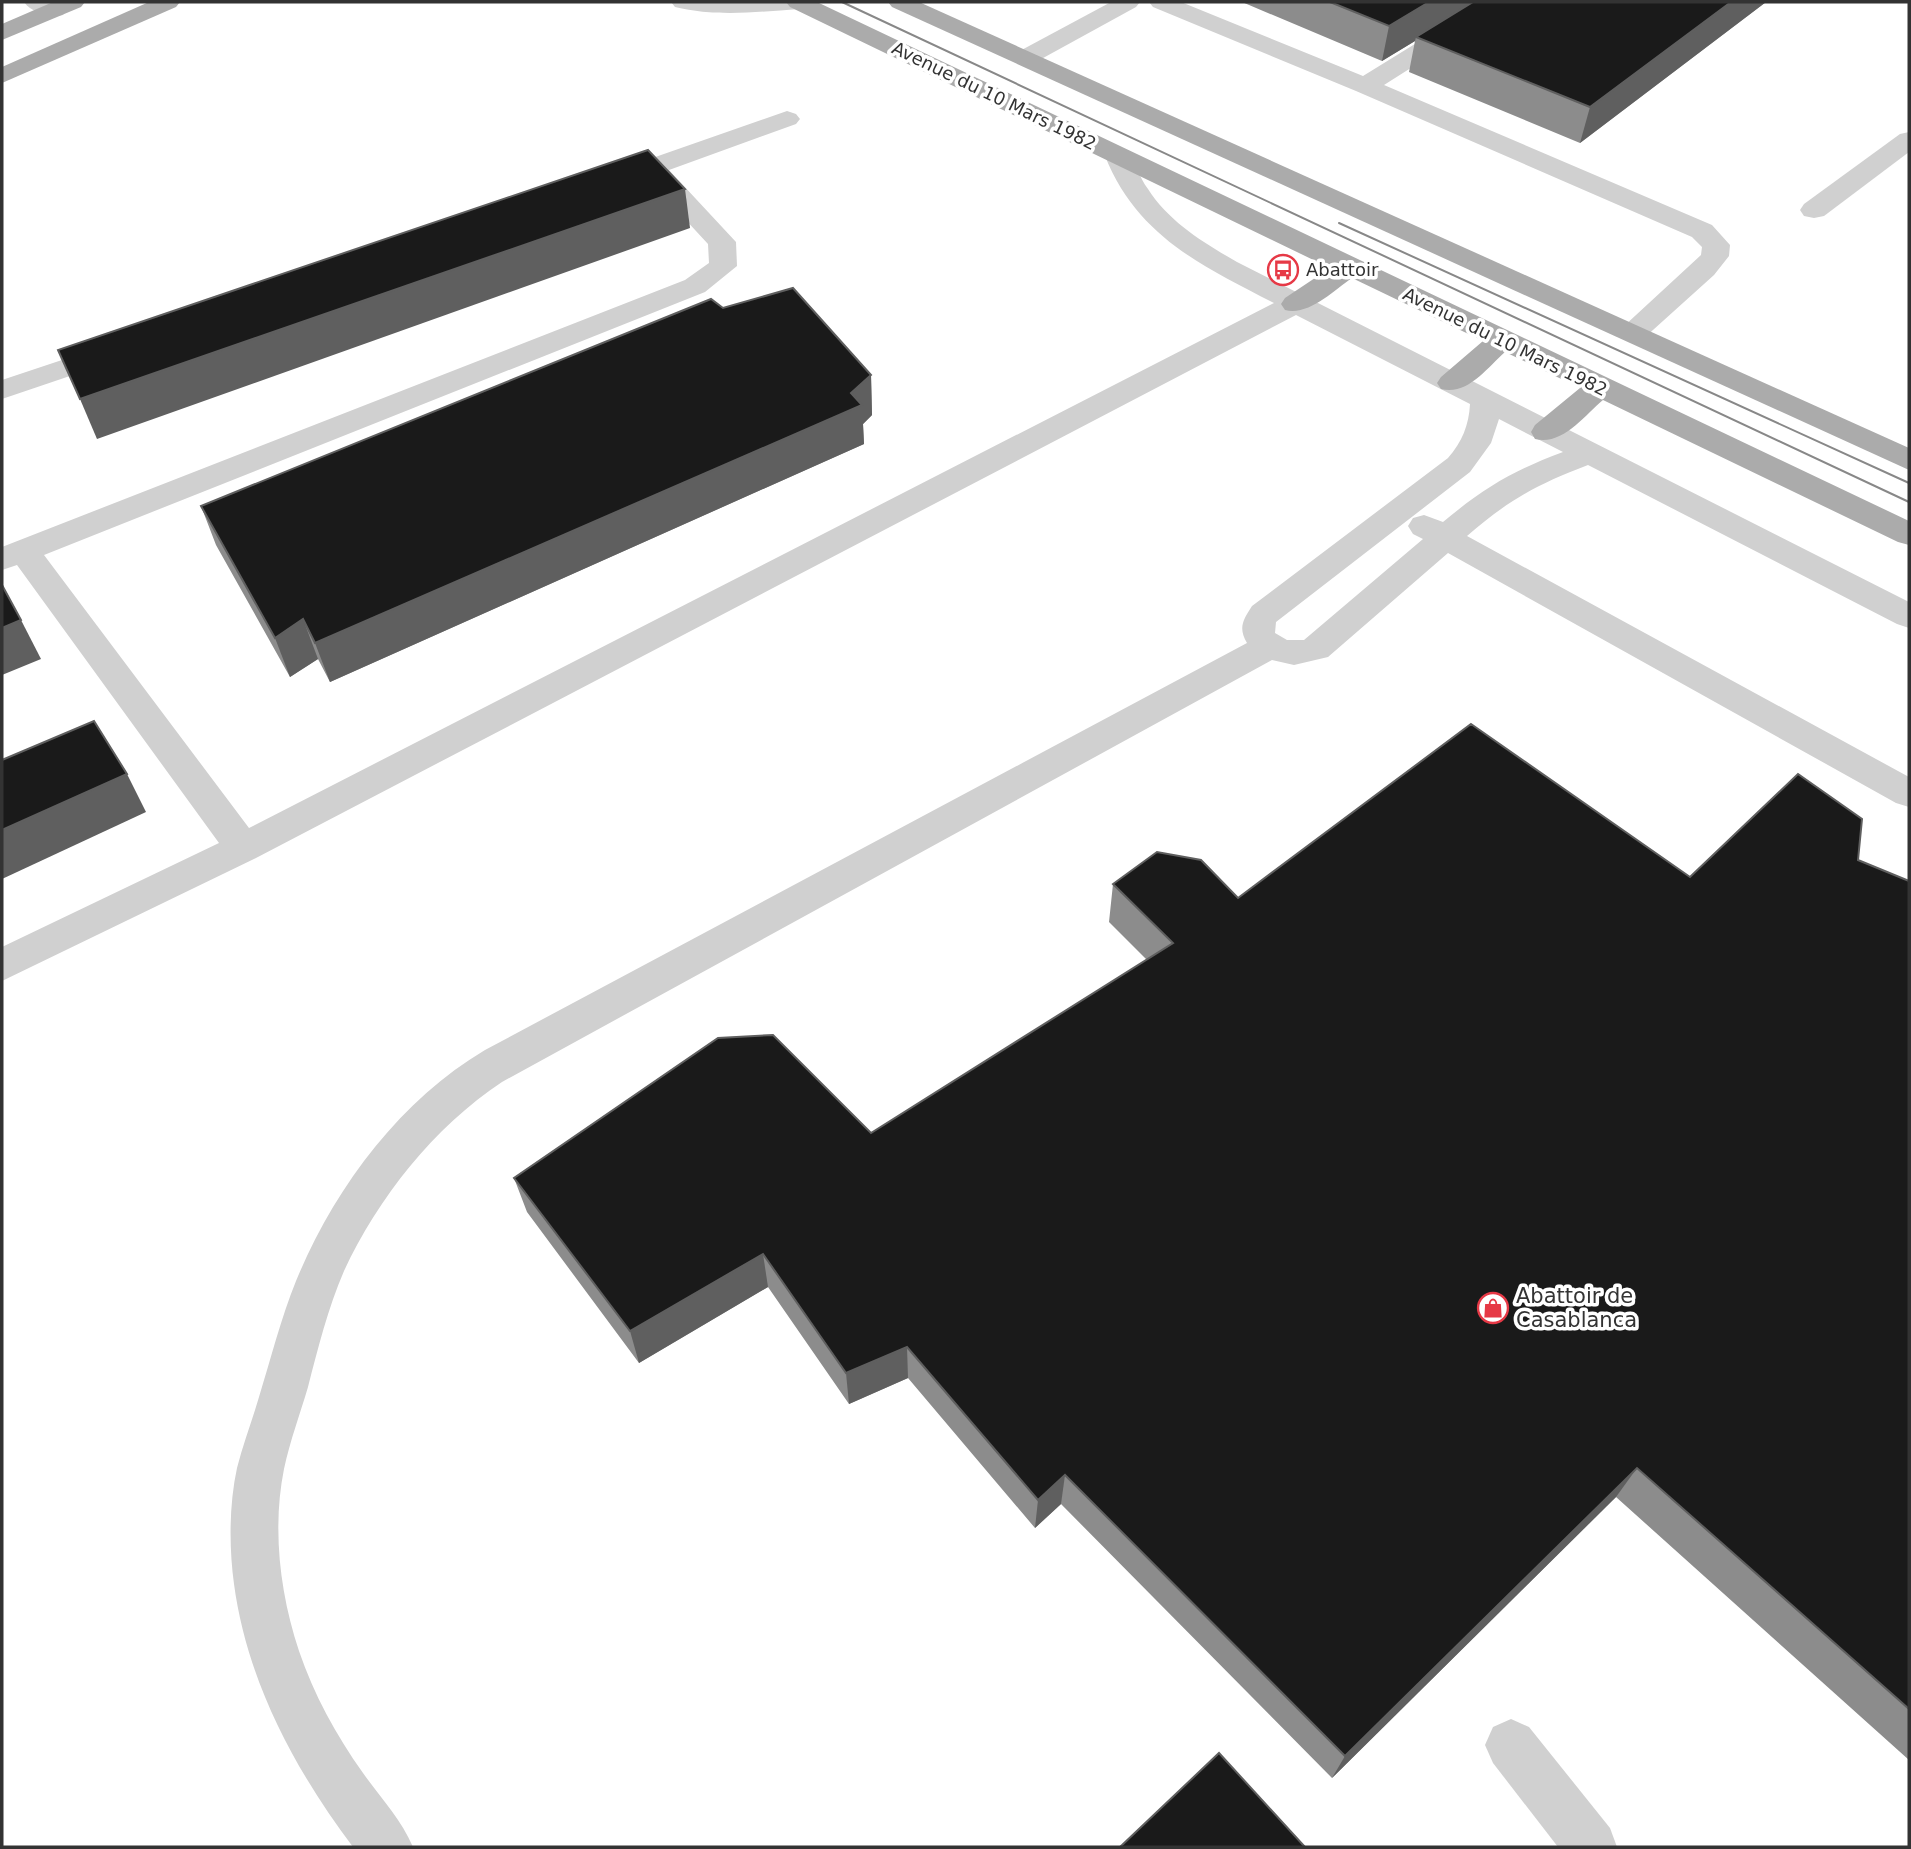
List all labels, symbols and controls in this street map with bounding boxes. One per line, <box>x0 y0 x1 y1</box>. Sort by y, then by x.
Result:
street label: Avenue du 10 Mars 1982 <box>889 37 1100 154</box>
bus stop icon: Abattoir <box>1266 253 1300 287</box>
place label: Abattoir <box>1306 259 1379 280</box>
street label: Avenue du 10 Mars 1982 <box>1400 283 1611 400</box>
place label: Abattoir de Casablanca <box>1516 1284 1637 1332</box>
shop icon: Abattoir de Casablanca <box>1476 1291 1510 1325</box>

